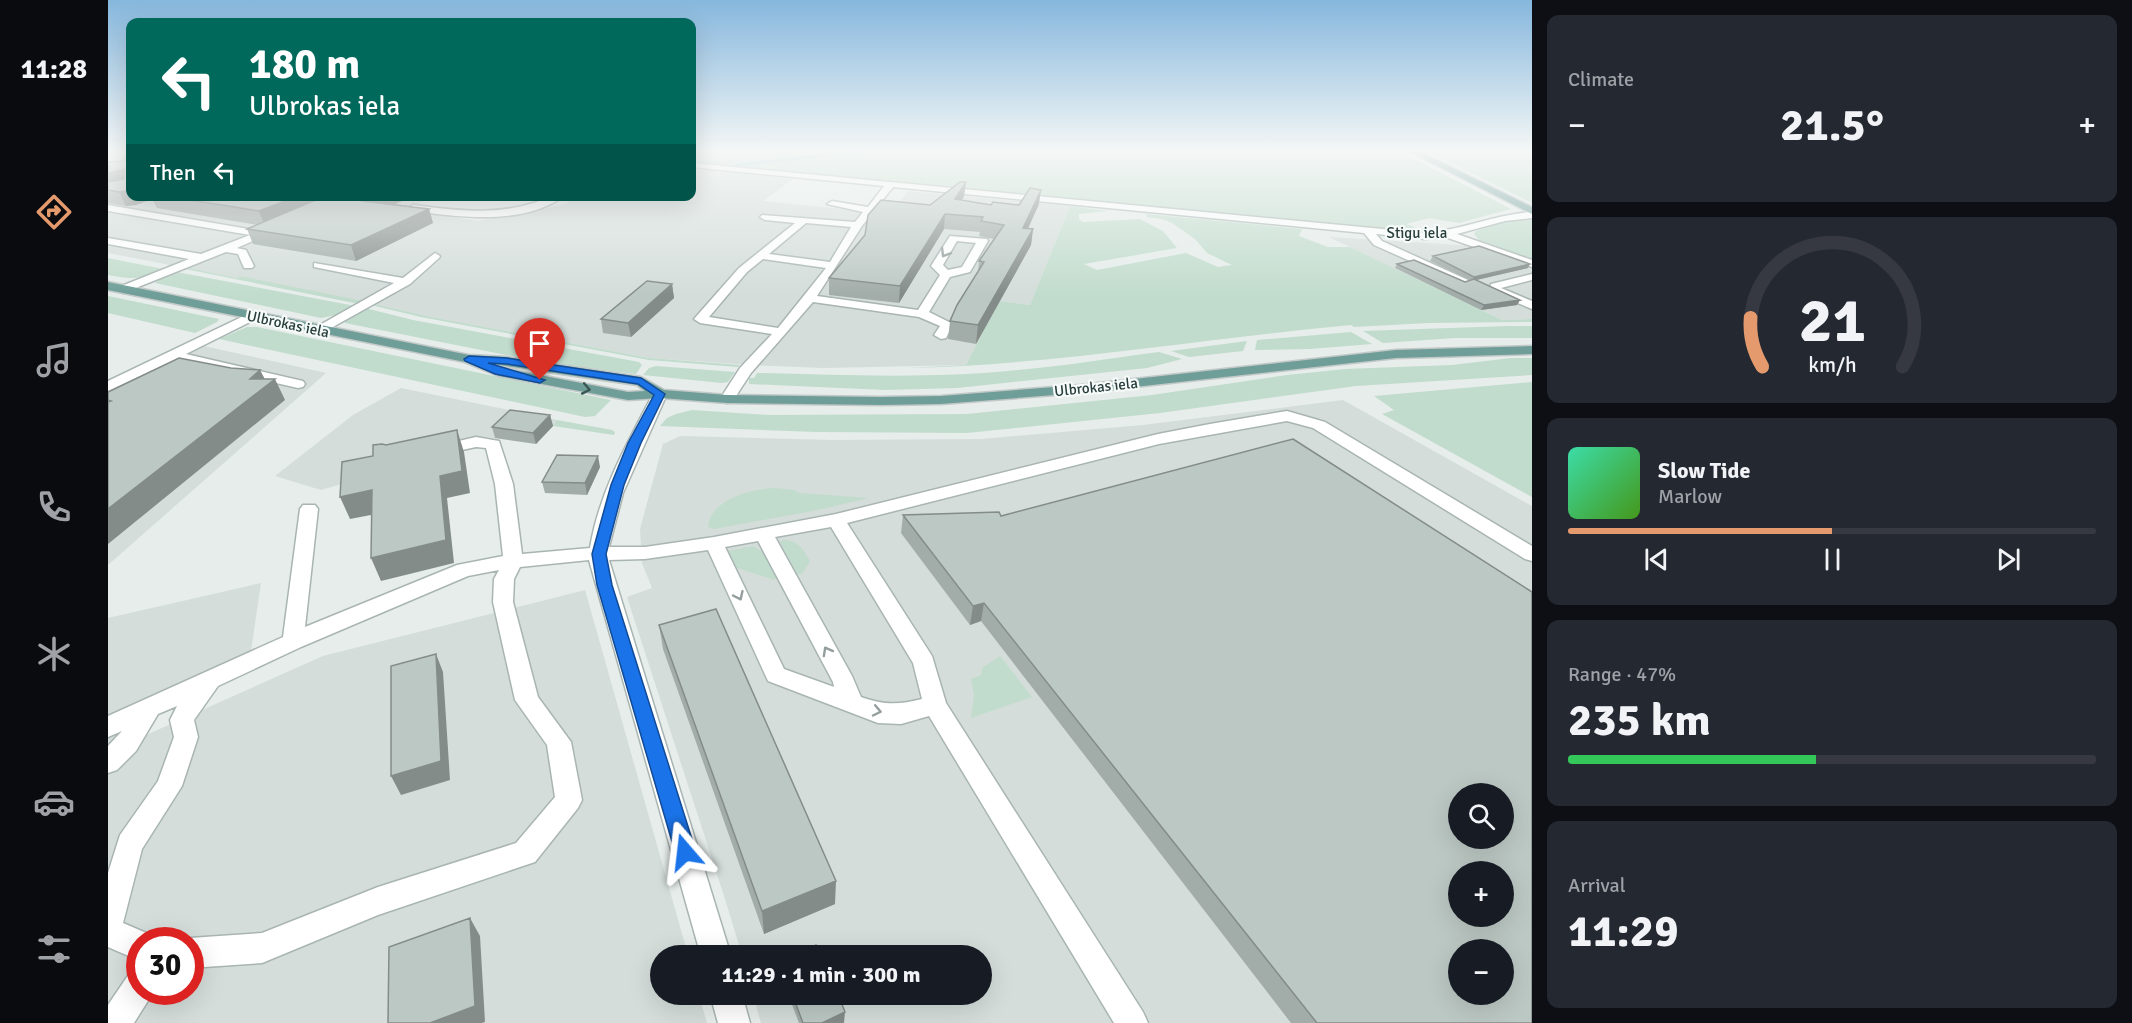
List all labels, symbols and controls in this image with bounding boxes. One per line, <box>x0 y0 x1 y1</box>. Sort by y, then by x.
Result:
text: 180 m <box>249 39 360 90</box>
icon: left <box>150 42 228 120</box>
text: 11:28 <box>21 53 87 86</box>
text: Climate <box>1568 67 1634 92</box>
text: Ulbrokas iela <box>249 90 400 123</box>
text: 21.5° <box>1780 98 1884 153</box>
text: − <box>1568 105 1586 146</box>
text: + <box>2078 105 2096 146</box>
icon: left <box>208 156 241 189</box>
text: Then <box>150 159 196 186</box>
icon: directions <box>33 191 75 233</box>
street label: Stigu iela <box>1387 224 1447 242</box>
one-way arrow <box>941 247 953 257</box>
text: 21 <box>1798 282 1866 359</box>
street label: Ulbrokas iela <box>245 306 331 342</box>
pin <box>514 318 565 380</box>
icon: arrive <box>523 327 556 360</box>
icon: music <box>33 339 75 381</box>
text: km/h <box>1808 352 1856 378</box>
street label: Ulbrokas iela <box>1053 374 1139 400</box>
one-way arrow <box>581 382 591 395</box>
text: Slow Tide <box>1658 457 1750 484</box>
text: Marlow <box>1658 484 1722 509</box>
icon: phone <box>33 486 75 528</box>
icon: previous <box>1640 543 1673 576</box>
icon: pause <box>1816 543 1849 576</box>
icon: next <box>1992 543 2025 576</box>
one-way arrow <box>731 590 743 601</box>
icon: climate <box>33 633 75 675</box>
one-way arrow <box>822 646 834 657</box>
text: Range · 47% <box>1568 662 1676 687</box>
text: 235 km <box>1568 693 1711 748</box>
one-way arrow <box>872 704 882 717</box>
icon: car <box>33 781 75 823</box>
map controls <box>1448 783 1514 1005</box>
button: search <box>1448 783 1514 849</box>
position arrow <box>653 820 717 884</box>
button: + <box>1448 861 1514 927</box>
text: Arrival <box>1568 873 1626 898</box>
text: 11:29 <box>1568 904 1678 959</box>
speed limit sign: 30 <box>126 927 204 1005</box>
icon: filters <box>33 928 75 970</box>
button: − <box>1448 939 1514 1005</box>
text: 11:29 · 1 min · 300 m <box>721 961 921 988</box>

